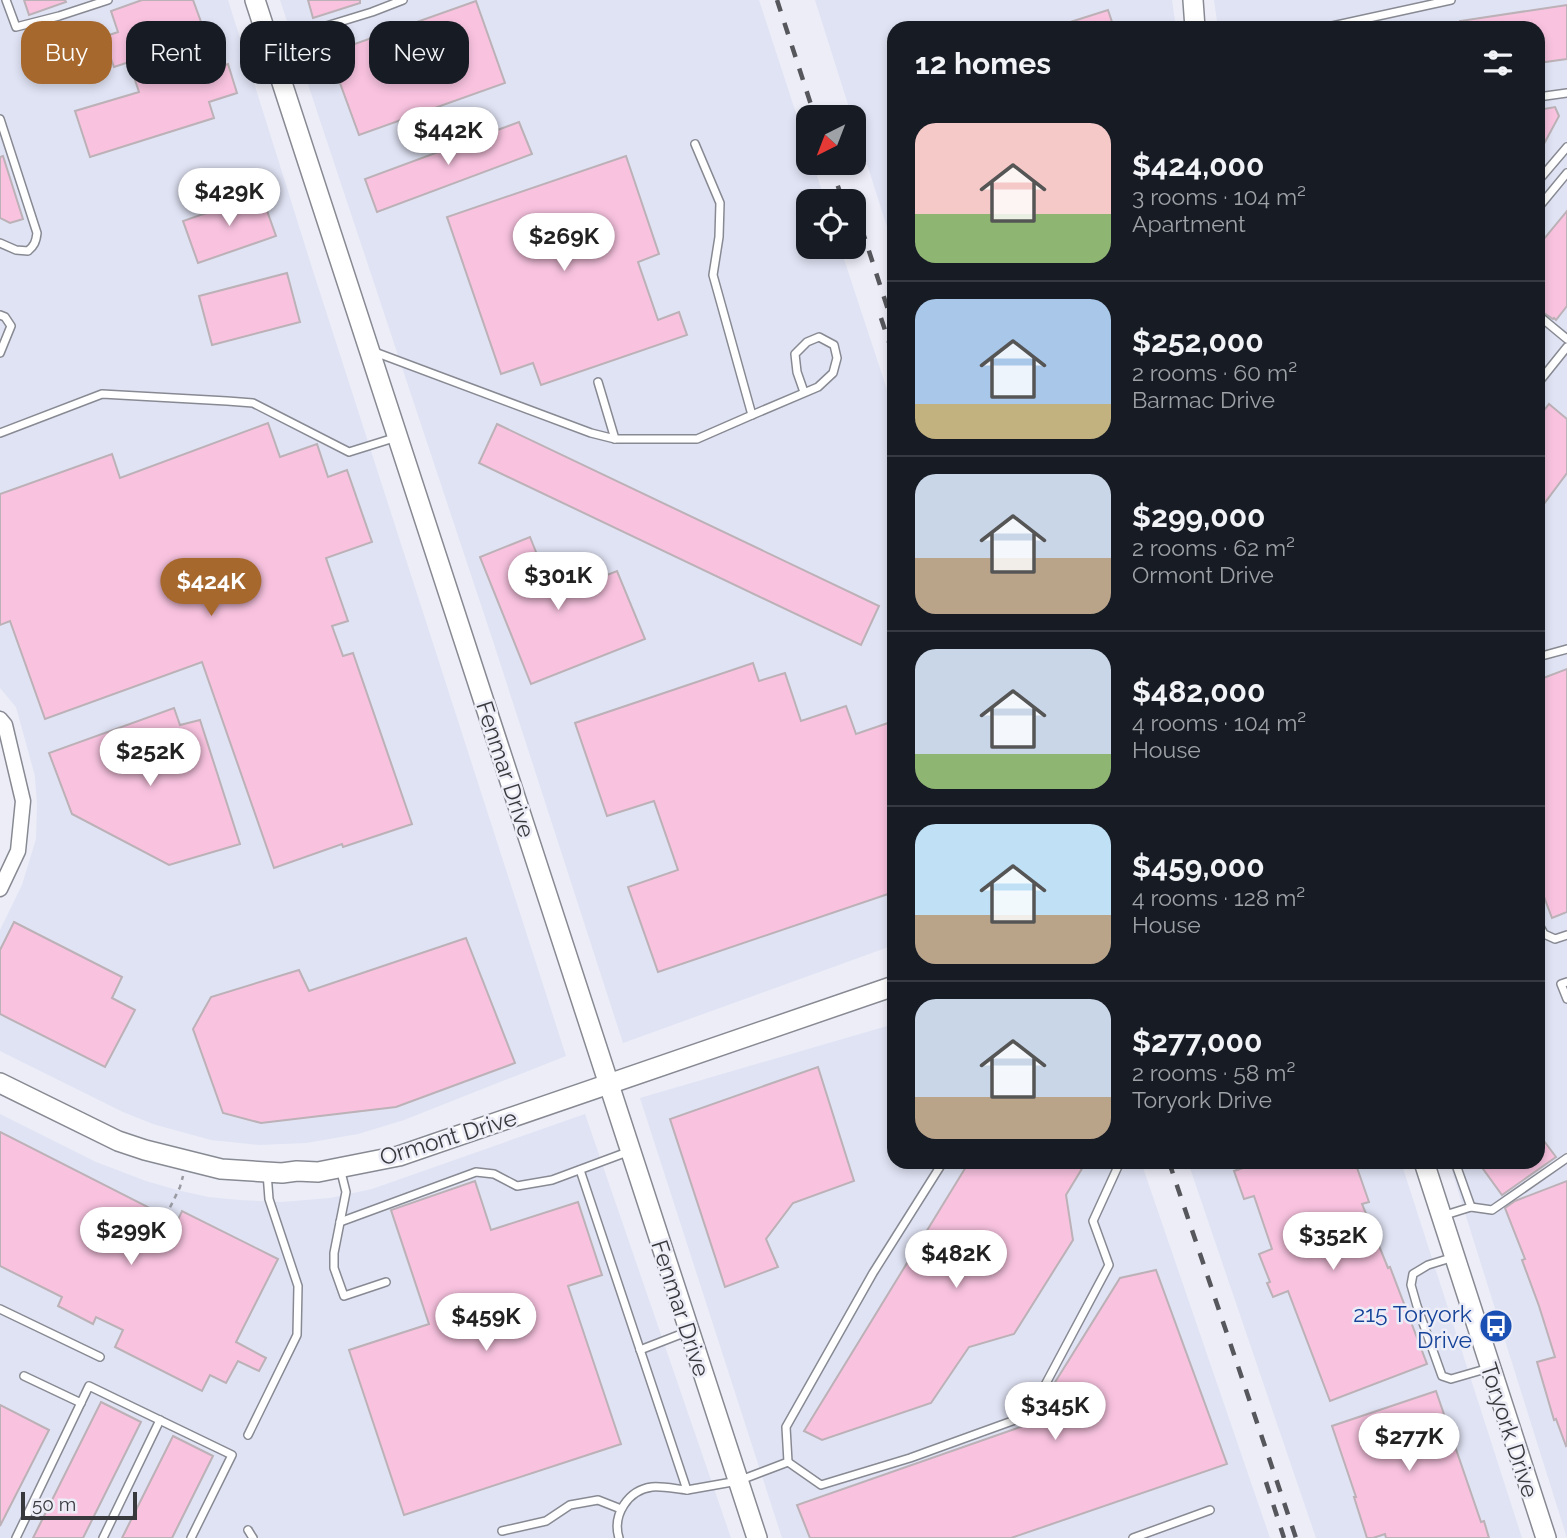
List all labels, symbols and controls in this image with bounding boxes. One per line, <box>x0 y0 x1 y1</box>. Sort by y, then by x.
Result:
chip: Buy <box>21 21 112 84</box>
chip: Rent <box>126 21 226 84</box>
chip: Filters <box>240 21 355 84</box>
chip: New <box>369 21 469 84</box>
icon: filters <box>1479 44 1517 82</box>
text: 12 homes <box>915 46 1051 81</box>
north arrow <box>796 105 866 175</box>
map controls <box>796 105 866 259</box>
pin: $442K <box>399 108 497 167</box>
text: $442K <box>413 116 483 143</box>
text: $424,000 <box>1132 148 1264 183</box>
icon: home <box>971 151 1055 235</box>
pin: $429K <box>180 168 278 228</box>
text: $429K <box>194 177 264 204</box>
text: 3 rooms · 104 m² <box>1132 183 1306 210</box>
button: locate <box>796 189 866 259</box>
text: Apartment <box>1132 210 1246 237</box>
pin: $269K <box>515 214 613 273</box>
text: $269K <box>529 222 599 249</box>
text: $252,000 <box>1132 324 1264 359</box>
icon: home <box>971 327 1055 411</box>
text: 2 rooms · 60 m² <box>1132 359 1297 386</box>
text: Barmac Drive <box>1132 386 1275 413</box>
text: $299,000 <box>1132 499 1266 534</box>
icon: home <box>971 502 1055 586</box>
text: 2 rooms · 62 m² <box>1132 534 1295 561</box>
pin: $301K <box>509 552 607 612</box>
pin: $424K <box>162 558 260 618</box>
text: $301K <box>524 561 592 588</box>
text: Ormont Drive <box>1132 561 1274 588</box>
text: $424K <box>176 567 246 594</box>
text: $482,000 <box>1132 674 1265 709</box>
icon: home <box>971 677 1055 761</box>
street label: Fenmar Drive <box>471 697 541 841</box>
text: 4 rooms · 104 m² <box>1132 709 1306 736</box>
pin: $252K <box>101 728 199 788</box>
text: House <box>1132 736 1201 763</box>
text: $252K <box>116 737 184 764</box>
text: $459,000 <box>1132 849 1265 884</box>
icon: home <box>971 852 1055 936</box>
text: 4 rooms · 128 m² <box>1132 884 1305 911</box>
text: House <box>1132 911 1201 938</box>
text: $277,000 <box>1132 1024 1262 1059</box>
icon: home <box>971 1027 1055 1111</box>
text: 2 rooms · 58 m² <box>1132 1059 1295 1086</box>
text: Toryork Drive <box>1132 1086 1272 1113</box>
street label: Ormont Drive <box>376 1103 520 1171</box>
pin: $299K <box>82 1208 180 1267</box>
pin: $352K <box>1284 1212 1382 1272</box>
text: $299K <box>96 1216 166 1243</box>
text: $352K <box>1299 1221 1367 1248</box>
pin: $482K <box>907 1230 1005 1290</box>
street label: Fenmar Drive <box>646 1236 716 1380</box>
text: $482K <box>921 1239 991 1266</box>
pin: $459K <box>437 1294 535 1353</box>
place label: 215 Toryork Drive <box>1353 1300 1472 1353</box>
text: $459K <box>451 1302 521 1329</box>
bus stop icon: 215 Toryork Drive <box>1477 1307 1515 1345</box>
street label: Toryork Drive <box>1476 1359 1544 1501</box>
pin: $345K <box>1006 1382 1104 1442</box>
text: $345K <box>1021 1391 1089 1418</box>
pin: $277K <box>1360 1414 1458 1473</box>
text: $277K <box>1375 1422 1443 1449</box>
scale bar <box>21 1489 136 1521</box>
text: 50 m <box>32 1493 76 1515</box>

